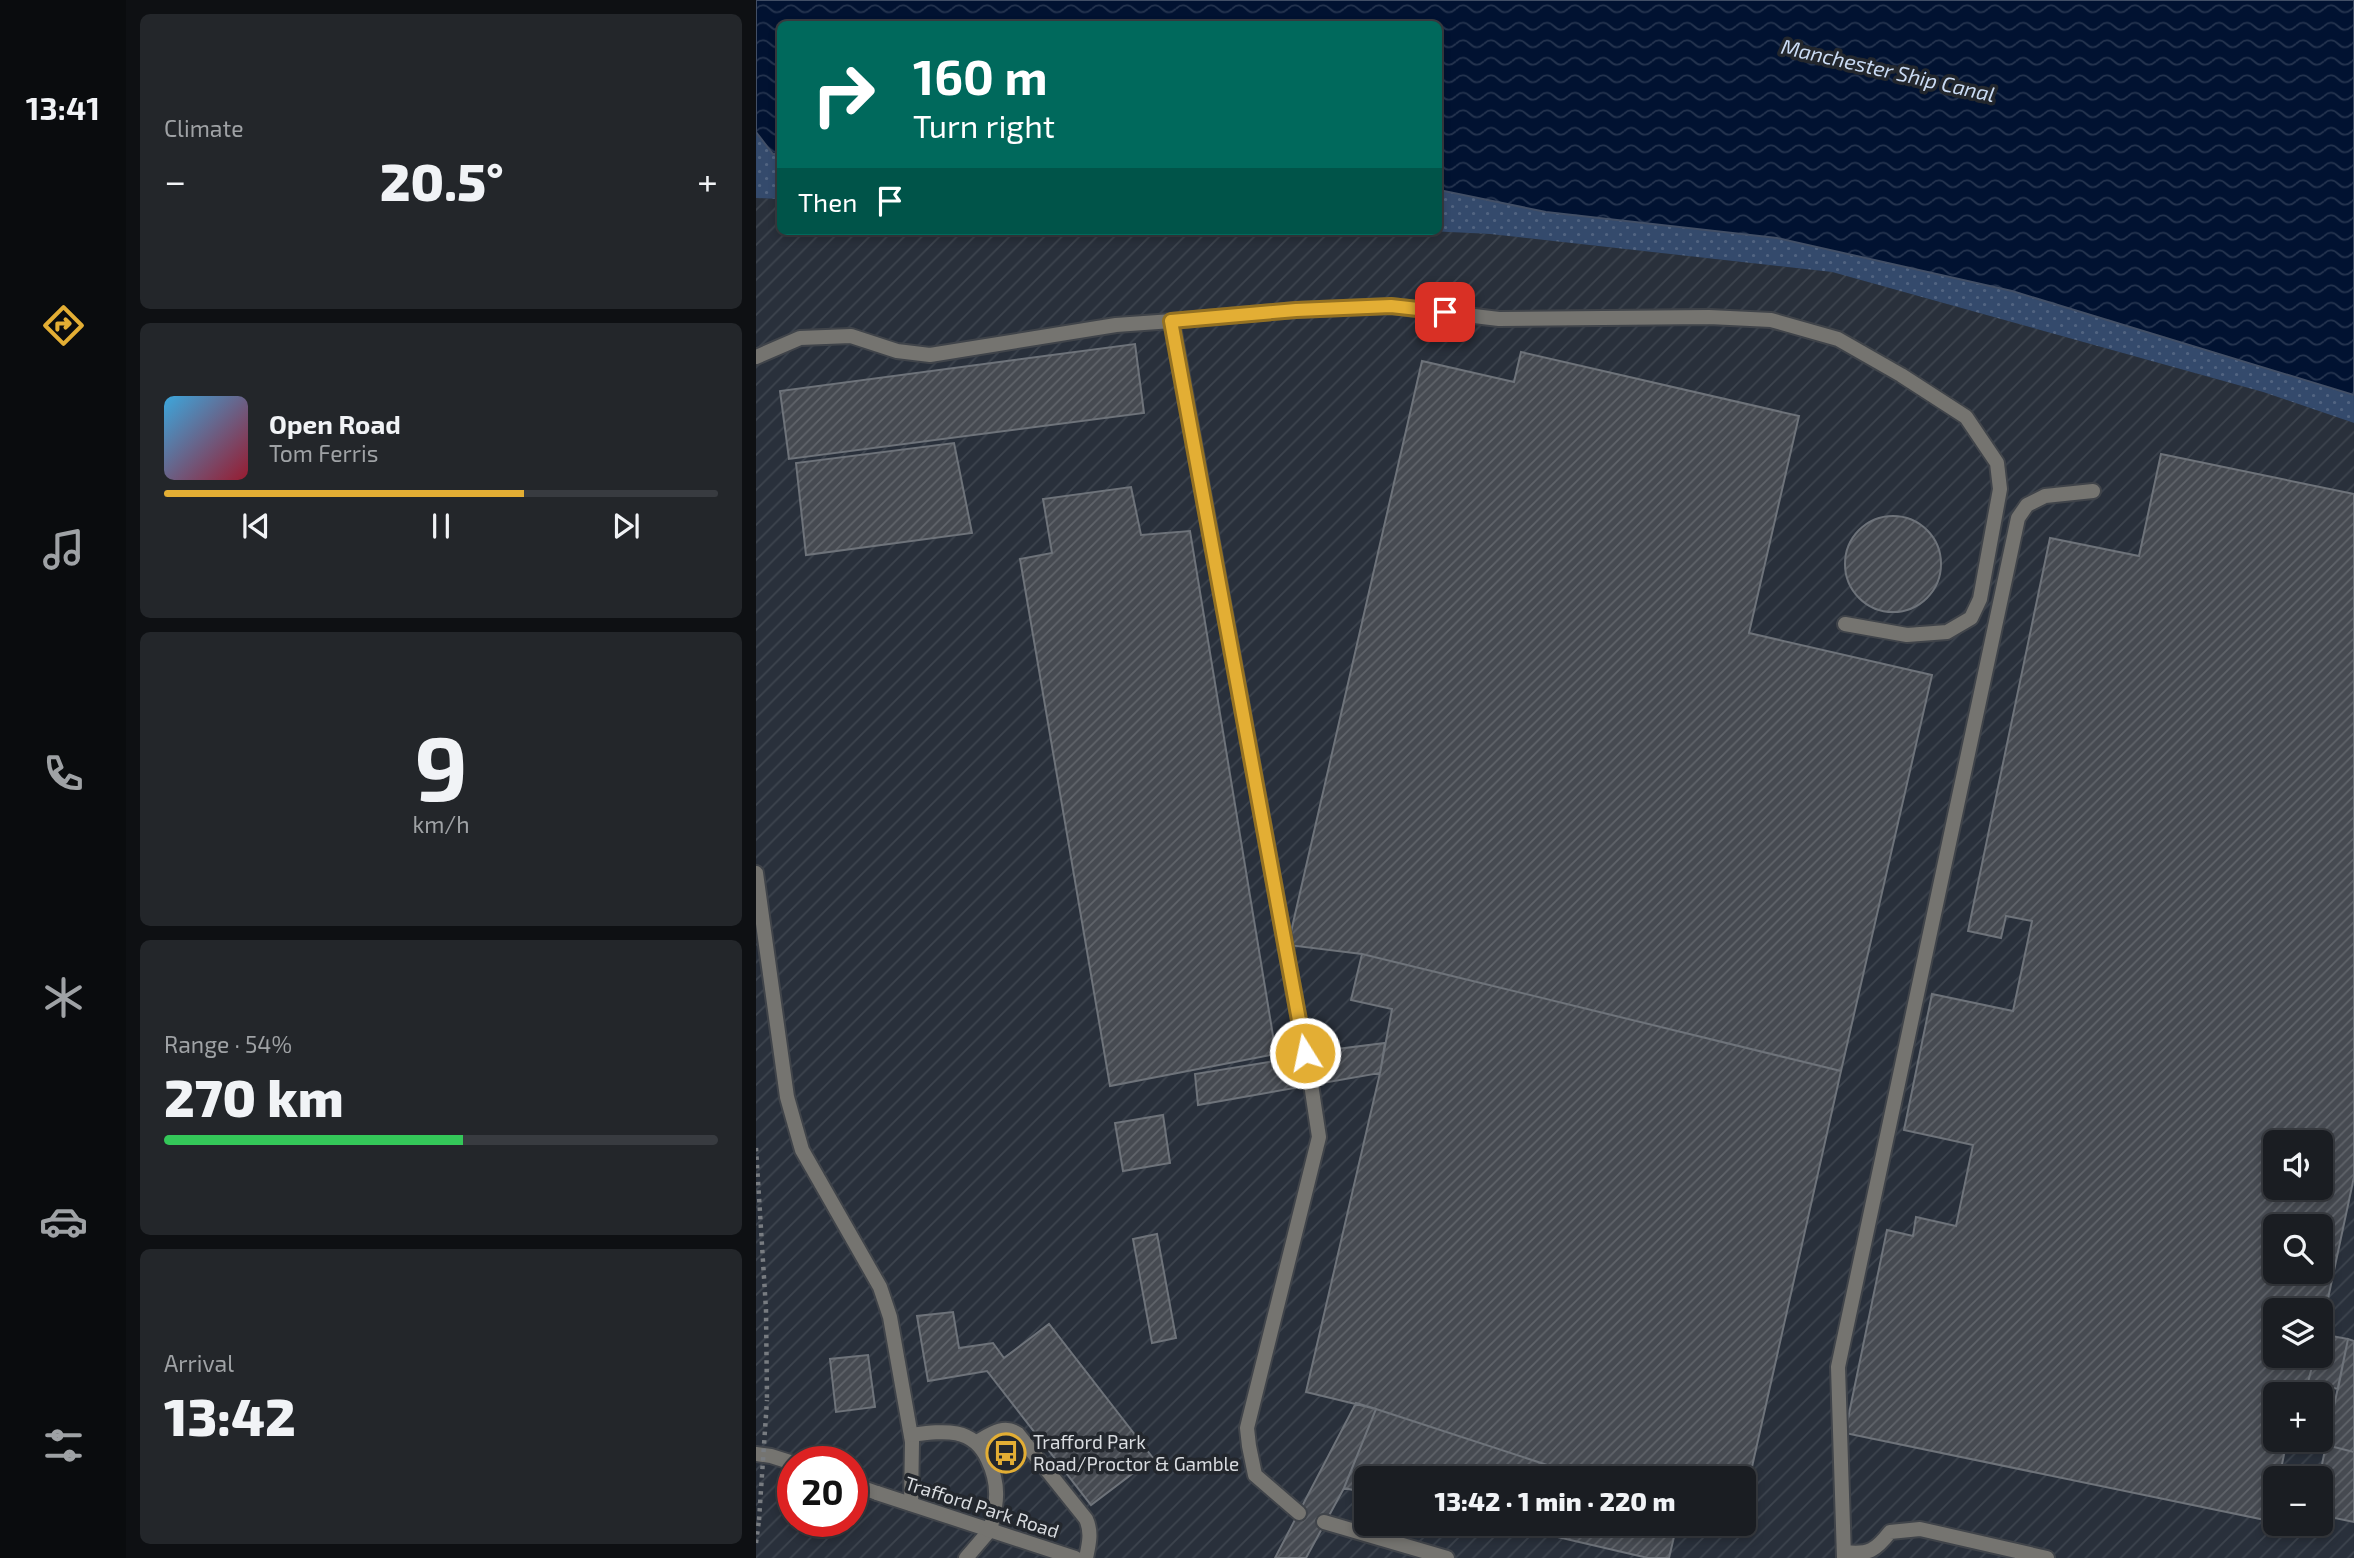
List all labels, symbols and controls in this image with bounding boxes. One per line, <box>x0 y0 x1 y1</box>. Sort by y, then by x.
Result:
water label: Manchester Ship Canal <box>1779 33 1998 106</box>
text: 160 m <box>913 46 1048 105</box>
icon: right <box>798 49 889 140</box>
text: 13:41 <box>26 88 100 126</box>
text: Turn right <box>913 106 1055 144</box>
text: Climate <box>164 114 244 142</box>
text: 20.5° <box>380 149 504 211</box>
text: − <box>164 157 186 203</box>
text: + <box>697 157 718 203</box>
icon: arrive <box>871 182 909 220</box>
text: Then <box>798 186 857 217</box>
pin <box>1415 282 1475 342</box>
icon: arrive <box>1426 293 1464 331</box>
icon: directions <box>39 301 88 350</box>
text: Open Road <box>269 408 401 439</box>
text: Tom Ferris <box>269 439 378 467</box>
icon: previous <box>237 507 275 545</box>
icon: pause <box>422 507 460 545</box>
icon: next <box>607 507 645 545</box>
icon: music <box>39 525 88 574</box>
text: 9 <box>414 710 468 819</box>
icon: phone <box>39 749 88 798</box>
text: km/h <box>412 810 470 838</box>
icon: climate <box>39 973 88 1022</box>
position arrow <box>1268 1016 1342 1090</box>
text: Range · 54% <box>164 1030 292 1058</box>
text: 270 km <box>164 1065 344 1127</box>
map controls <box>2263 1130 2333 1536</box>
button: sound <box>2263 1130 2333 1200</box>
icon: car <box>39 1197 88 1246</box>
button: search <box>2263 1214 2333 1284</box>
button: layers <box>2263 1298 2333 1368</box>
text: Arrival <box>164 1349 234 1377</box>
button: + <box>2263 1382 2333 1452</box>
text: 13:42 <box>164 1384 296 1446</box>
icon: filters <box>39 1421 88 1470</box>
place label: Trafford Park Road/Proctor & Gamble <box>1033 1430 1239 1475</box>
bus stop icon: Trafford Park Road/Proctor & Gamble <box>985 1432 1027 1474</box>
speed limit sign: 20 <box>777 1446 868 1537</box>
button: − <box>2263 1466 2333 1536</box>
street label: Trafford Park Road <box>902 1471 1062 1542</box>
text: 13:42 · 1 min · 220 m <box>1434 1485 1676 1516</box>

